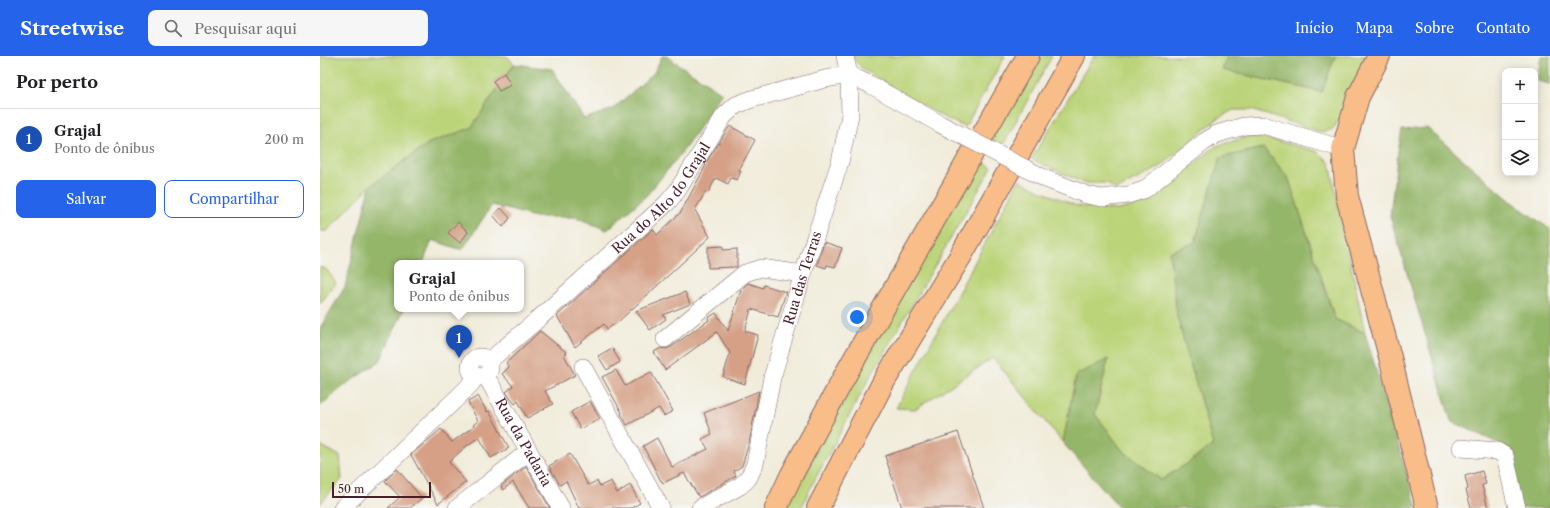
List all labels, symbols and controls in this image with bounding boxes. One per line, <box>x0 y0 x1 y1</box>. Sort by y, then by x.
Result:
search box <box>148 10 428 46</box>
text: Streetwise <box>20 17 124 40</box>
icon: search <box>162 17 184 39</box>
text: Pesquisar aqui <box>194 19 297 38</box>
text: Início <box>1295 19 1334 37</box>
text: Mapa <box>1356 19 1393 37</box>
text: Sobre <box>1415 19 1454 37</box>
text: Contato <box>1476 19 1530 37</box>
map controls <box>1502 68 1538 176</box>
button: + <box>1502 68 1538 104</box>
text: Por perto <box>16 72 98 92</box>
button: − <box>1502 104 1538 140</box>
text: Grajal <box>54 121 101 140</box>
text: 1 <box>26 131 32 147</box>
text: 200 m <box>264 131 304 147</box>
street label: Rua do Alto do Grajal <box>608 139 714 258</box>
text: Ponto de ônibus <box>54 140 155 156</box>
button: layers <box>1502 140 1538 176</box>
button: Salvar <box>16 180 156 218</box>
button: Compartilhar <box>164 180 304 218</box>
street label: Rua das Terras <box>779 229 826 327</box>
popup <box>394 260 524 312</box>
text: Grajal <box>409 269 456 288</box>
text: Ponto de ônibus <box>409 288 509 304</box>
your location <box>847 307 867 327</box>
pin: 1 <box>446 325 472 358</box>
street label: Rua da Padaria <box>491 394 556 490</box>
scale bar <box>332 480 431 499</box>
text: 50 m <box>338 482 364 496</box>

